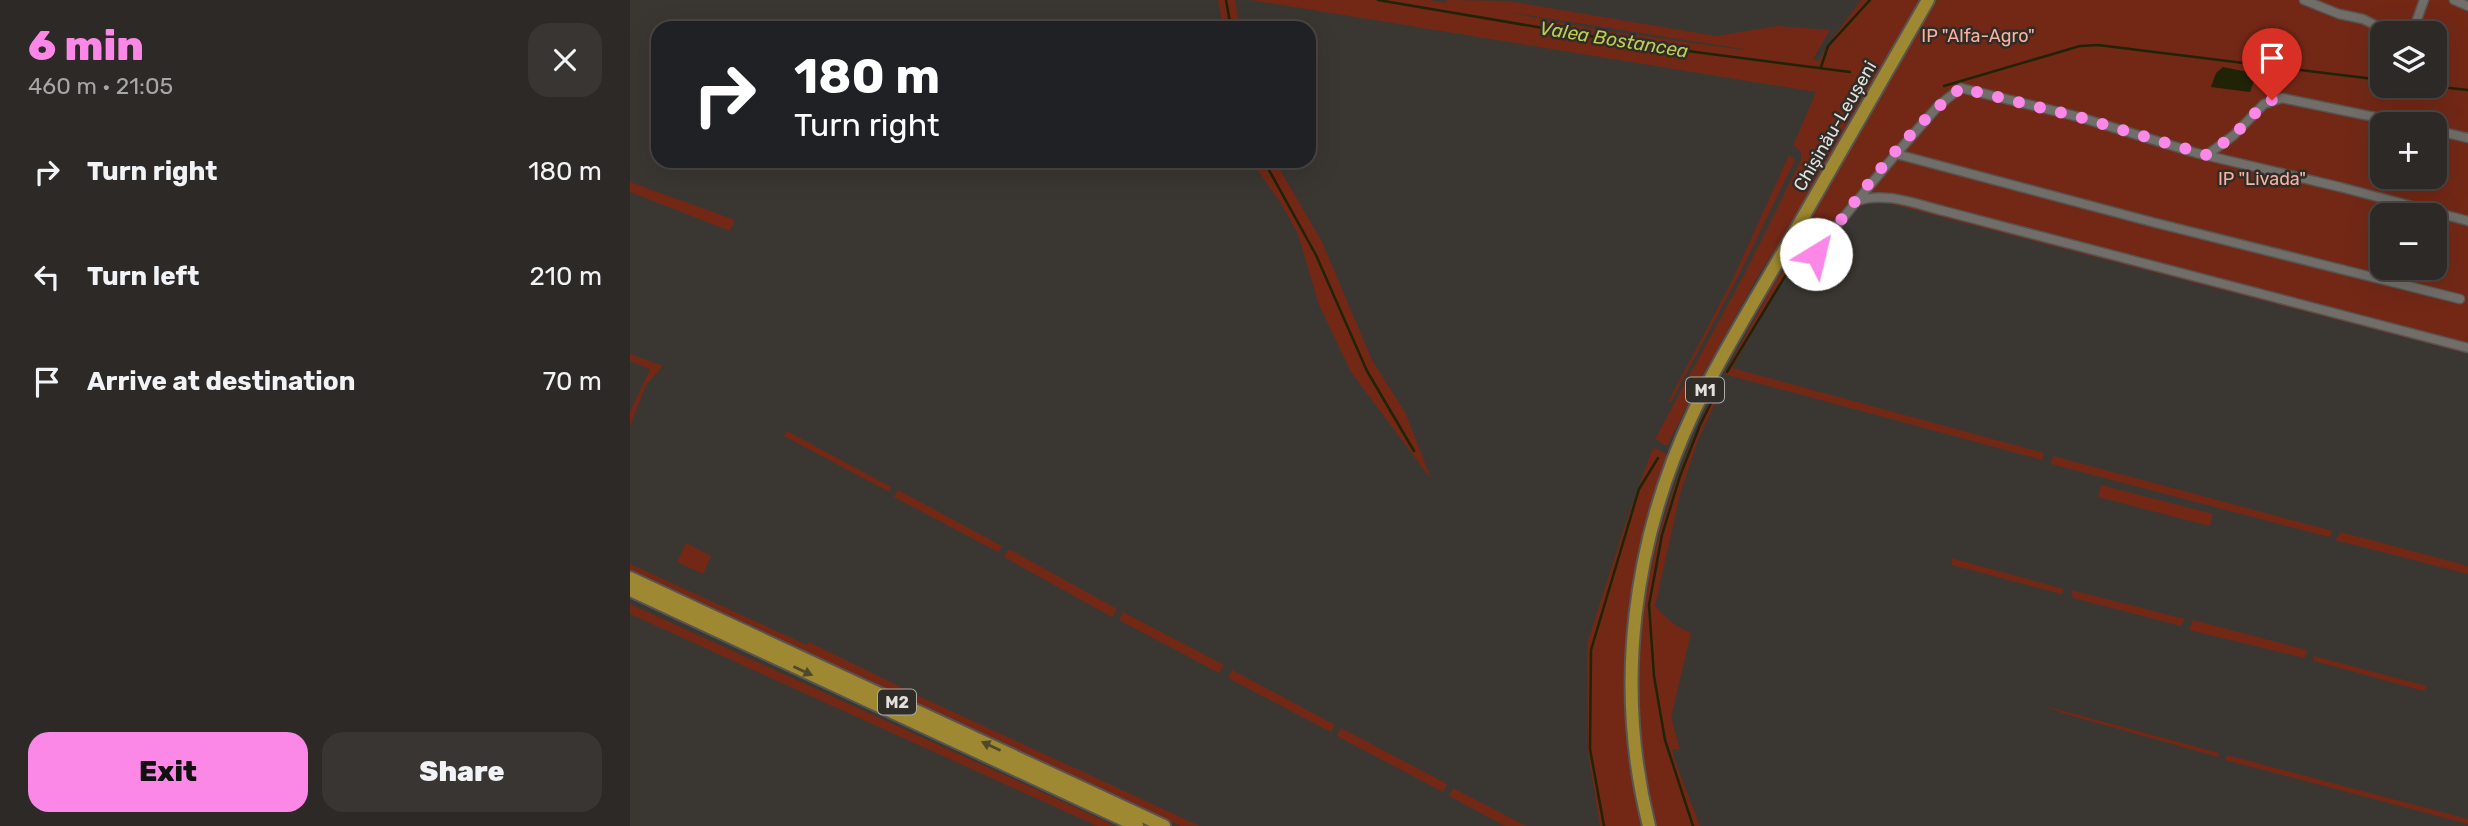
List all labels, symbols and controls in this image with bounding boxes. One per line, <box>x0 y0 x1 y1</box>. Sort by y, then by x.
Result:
water label: Valea Bostancea <box>1538 16 1690 63</box>
text: 6 min <box>28 21 144 71</box>
map controls <box>2370 21 2447 280</box>
button: layers <box>2370 21 2447 98</box>
button: close <box>528 23 602 97</box>
park label: IP "Alfa-Agro" <box>1921 25 2035 47</box>
pin <box>2242 28 2302 100</box>
icon: arrive <box>2253 39 2291 77</box>
text: 180 m <box>794 47 940 105</box>
icon: right <box>679 49 770 140</box>
street label: Chișinău-Leușeni <box>1789 57 1881 195</box>
text: 460 m · 21:05 <box>28 72 173 100</box>
text: Turn right <box>794 106 939 144</box>
button: + <box>2370 112 2447 189</box>
icon: right <box>28 153 66 191</box>
text: Turn right <box>87 156 217 187</box>
text: 180 m <box>528 156 602 187</box>
park label: IP "Livada" <box>2218 168 2306 190</box>
button: − <box>2370 203 2447 280</box>
position arrow <box>1779 217 1853 291</box>
icon: left <box>28 258 66 296</box>
text: Turn left <box>87 261 199 292</box>
text: 210 m <box>530 261 602 292</box>
icon: arrive <box>28 363 66 401</box>
text: Arrive at destination <box>87 366 355 397</box>
text: 70 m <box>543 366 602 397</box>
road number: M1 <box>1686 378 1724 402</box>
one-way arrow <box>793 665 813 677</box>
road number: M2 <box>878 690 916 715</box>
button: Exit <box>28 732 308 812</box>
button: Share <box>322 732 602 812</box>
one-way arrow <box>981 740 1001 751</box>

